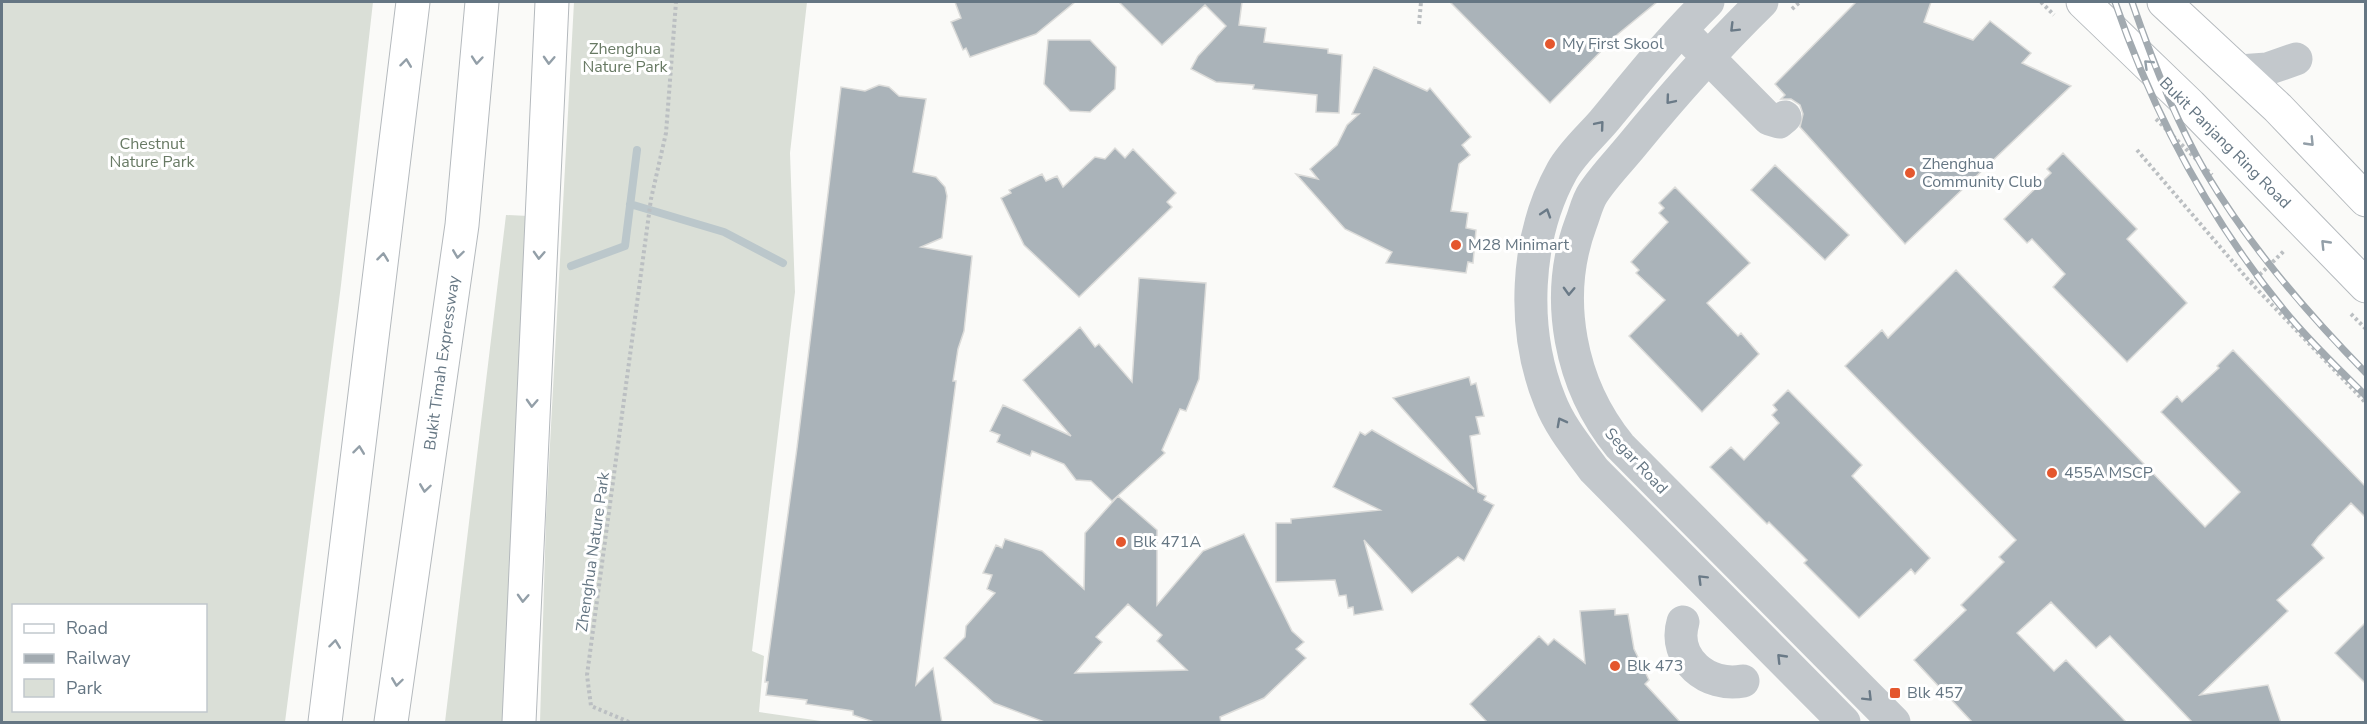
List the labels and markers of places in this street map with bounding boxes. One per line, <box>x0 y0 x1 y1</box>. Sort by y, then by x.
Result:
place label: My First Skool <box>1562 33 1664 55</box>
marker: My First Skool <box>1543 37 1557 51</box>
place label: Zhenghua Community Club <box>1922 153 2042 193</box>
marker: Zhenghua Community Club <box>1903 166 1917 180</box>
place label: M28 Minimart <box>1468 234 1570 256</box>
marker: M28 Minimart <box>1449 238 1463 252</box>
place label: 455A MSCP <box>2064 462 2153 484</box>
marker: 455A MSCP <box>2045 466 2059 480</box>
place label: Blk 471A <box>1133 531 1201 553</box>
marker: Blk 471A <box>1114 535 1128 549</box>
place label: Blk 473 <box>1627 655 1683 677</box>
marker: Blk 473 <box>1608 659 1622 673</box>
place label: Blk 457 <box>1907 682 1963 704</box>
marker: Blk 457 <box>1888 686 1902 700</box>

